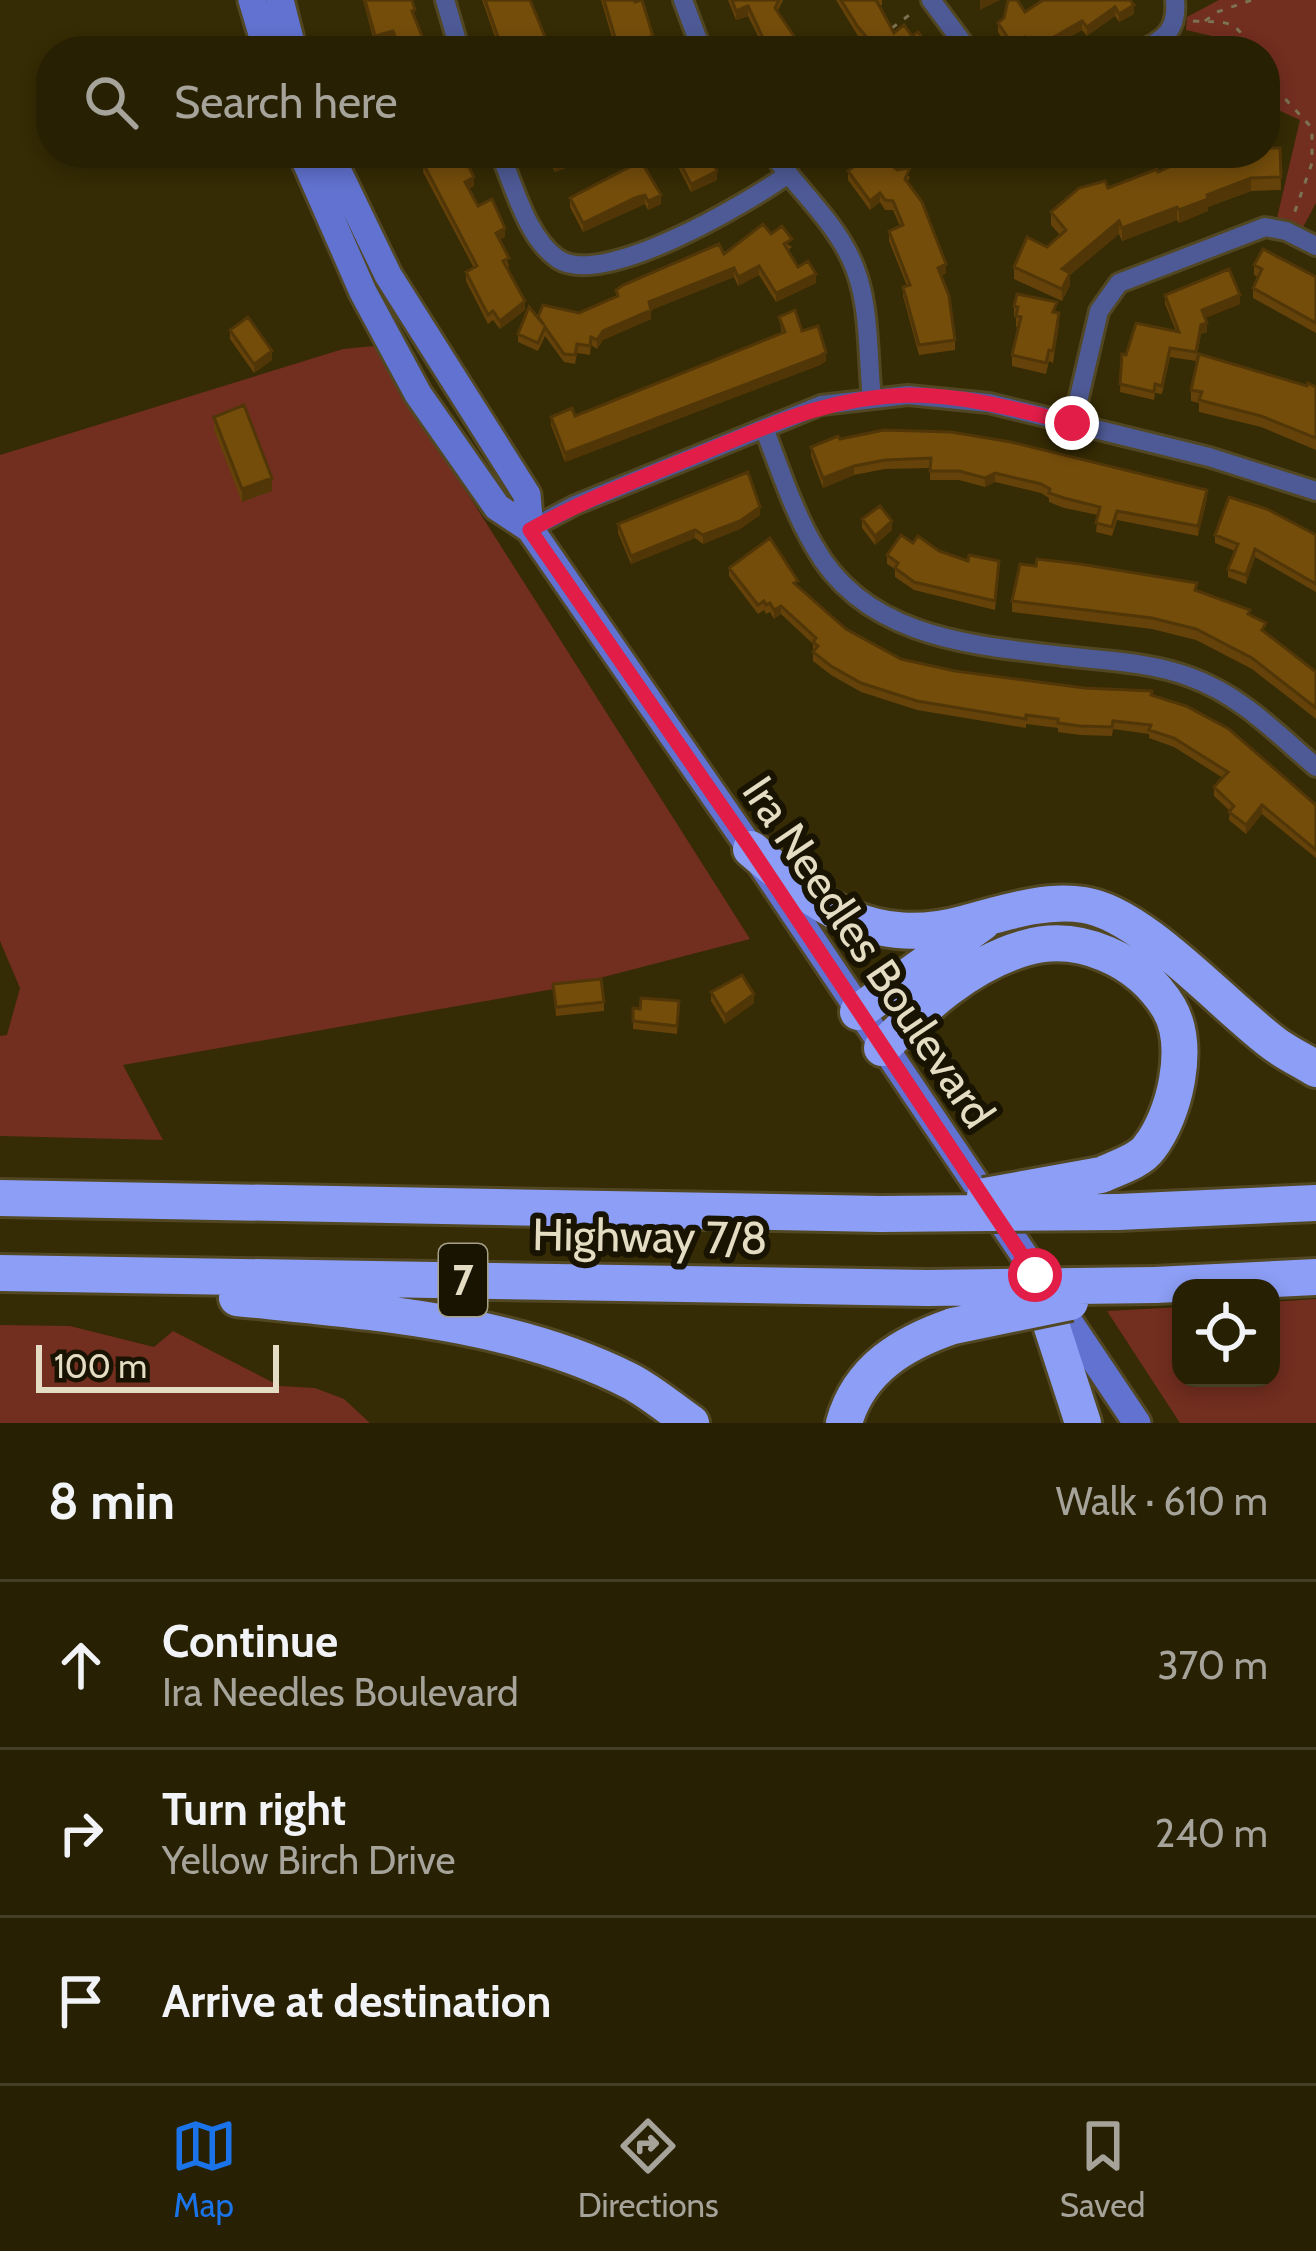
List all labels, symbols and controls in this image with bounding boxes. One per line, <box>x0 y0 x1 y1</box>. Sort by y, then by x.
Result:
search box <box>36 36 1280 168</box>
icon: search <box>78 69 144 135</box>
text: Search here <box>174 75 398 129</box>
route end <box>1045 396 1099 450</box>
street label: Ira Needles Boulevard <box>732 766 1006 1138</box>
street label: Highway 7/8 <box>532 1207 768 1265</box>
road number: 7 <box>439 1244 487 1316</box>
route start <box>1008 1248 1062 1302</box>
map controls <box>1172 1279 1280 1387</box>
button: locate <box>1172 1279 1280 1387</box>
scale bar <box>36 1339 279 1392</box>
text: 100 m <box>54 1346 147 1386</box>
text: 8 min <box>48 1470 175 1532</box>
text: Walk · 610 m <box>1056 1477 1268 1525</box>
text: Continue <box>162 1614 338 1668</box>
icon: ahead <box>48 1632 114 1698</box>
text: 370 m <box>1157 1641 1268 1689</box>
text: Ira Needles Boulevard <box>162 1668 519 1716</box>
text: Turn right <box>162 1782 346 1836</box>
icon: right <box>48 1800 114 1866</box>
text: 240 m <box>1155 1809 1268 1857</box>
text: Yellow Birch Drive <box>162 1836 456 1884</box>
icon: arrive <box>48 1968 114 2034</box>
text: Arrive at destination <box>162 1974 551 2028</box>
tab: Map <box>171 2113 237 2225</box>
tab: Directions <box>578 2113 719 2225</box>
tab: Saved <box>1060 2113 1145 2225</box>

